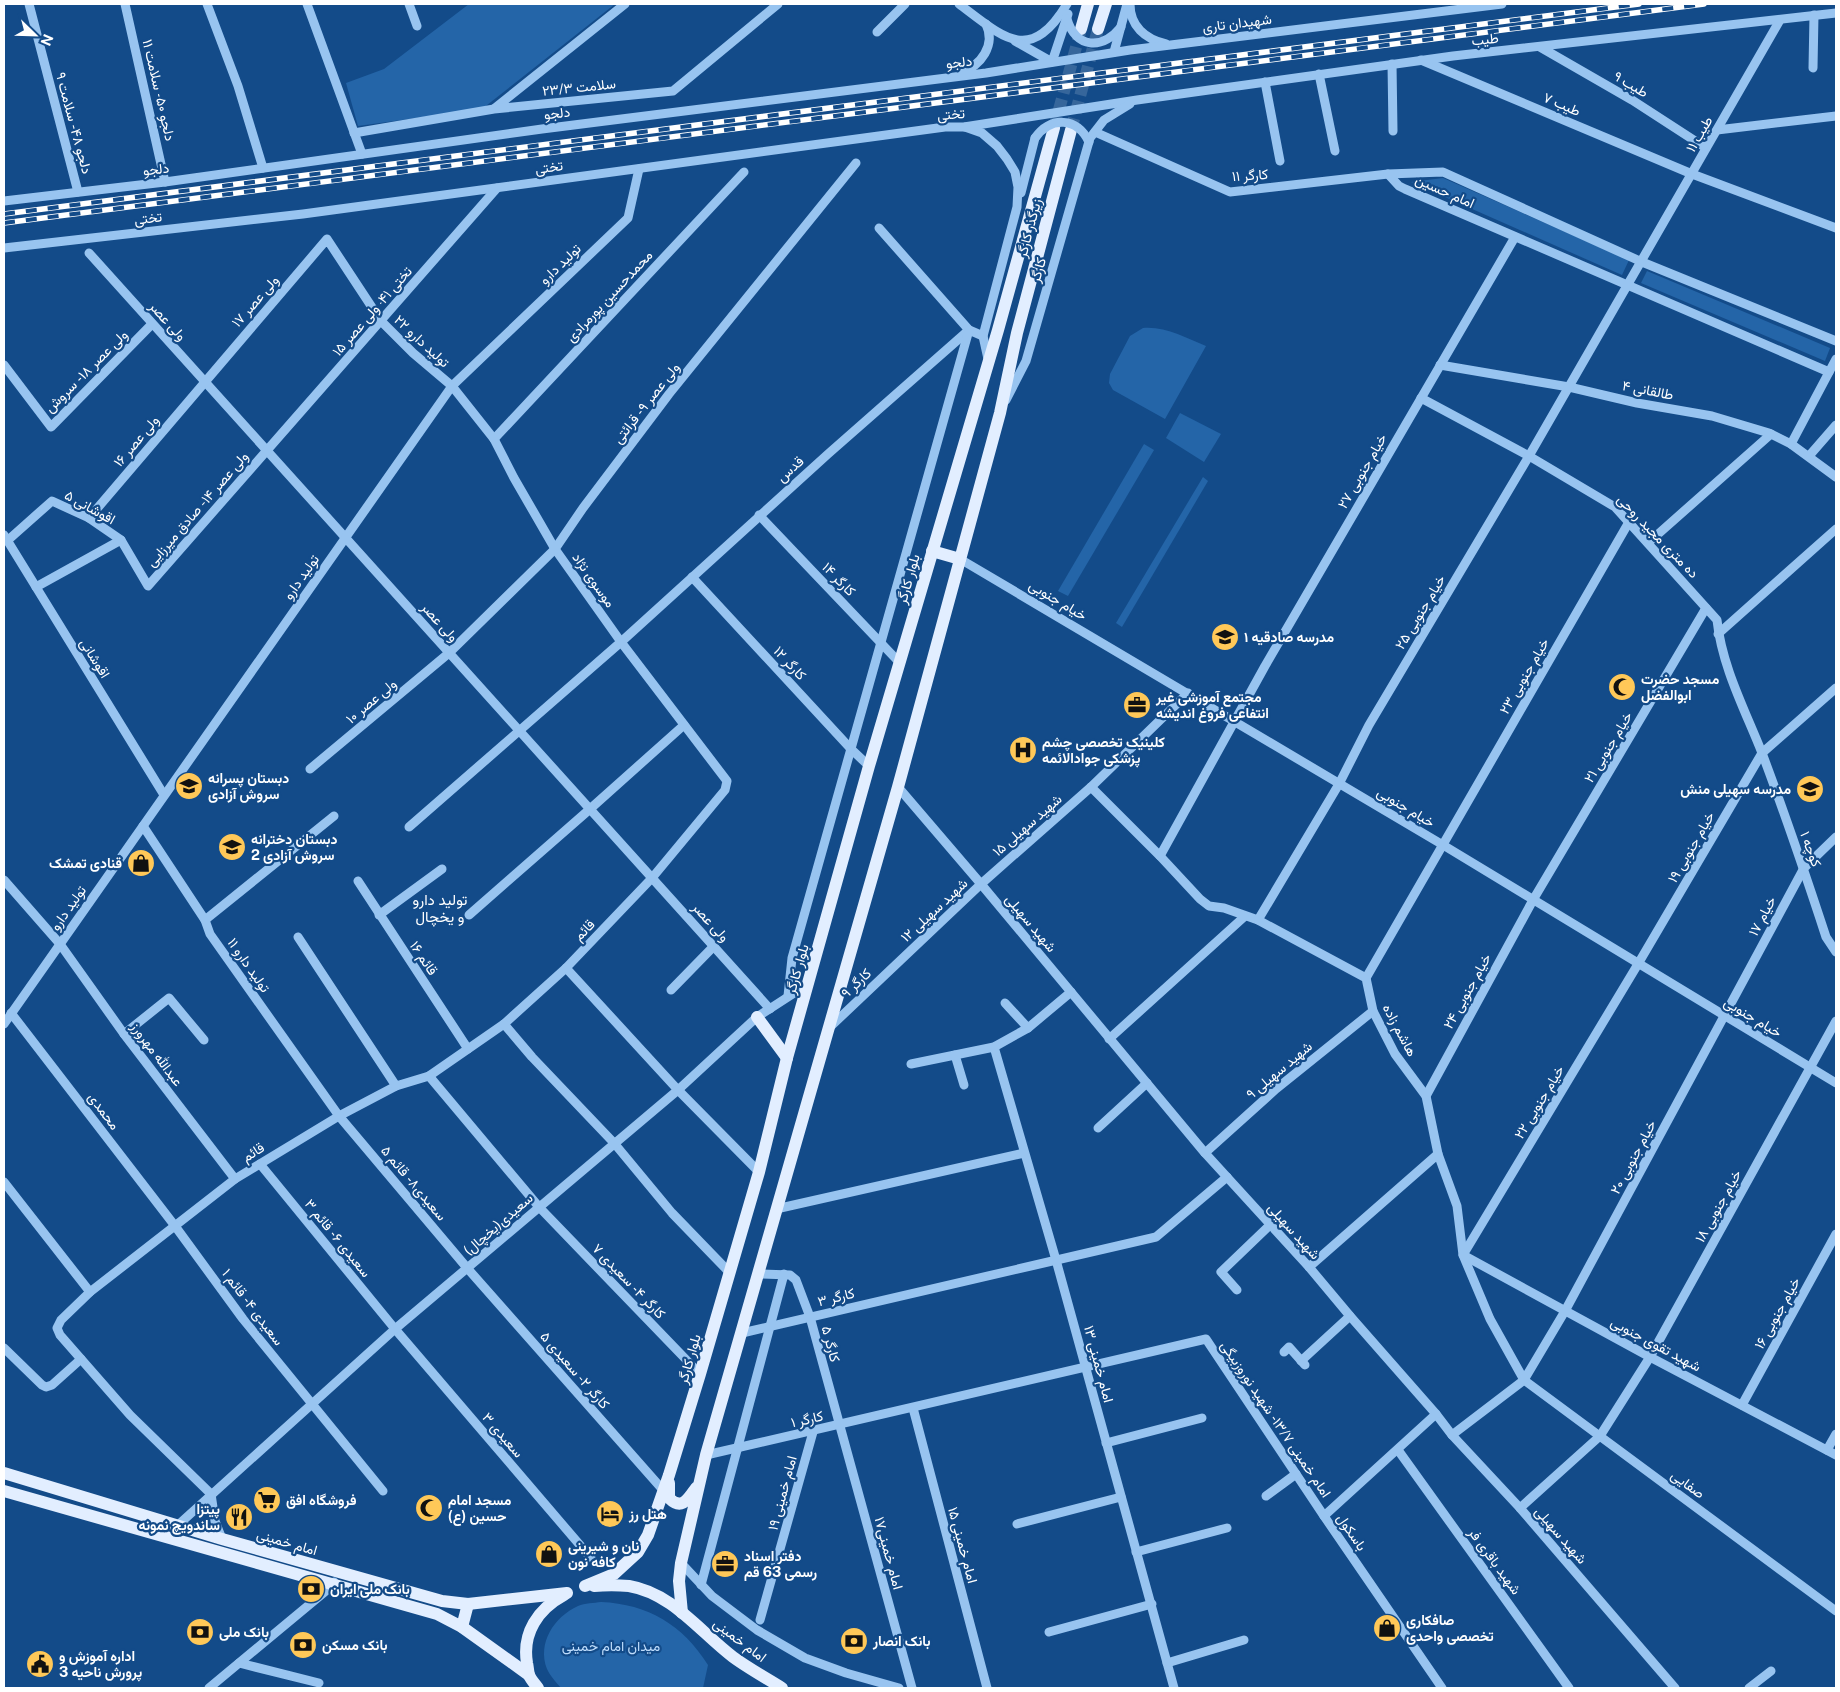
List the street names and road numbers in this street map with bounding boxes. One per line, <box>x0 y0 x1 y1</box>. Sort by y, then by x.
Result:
street label: شهیدان تاری <box>1201 11 1273 36</box>
street label: طیب <box>1471 30 1499 49</box>
street label: دلجو ۵۰ - سلامت ۱۱ <box>139 38 179 143</box>
street label: دلجو <box>945 52 974 73</box>
street label: طیب ۹ <box>1610 68 1651 101</box>
street label: دلجو ۴۸ - سلامت ۹ <box>52 70 95 176</box>
street label: سلامت ۲۳/۳ <box>541 75 617 99</box>
street label: طیب ۷ <box>1541 89 1583 120</box>
street label: دلجو <box>543 103 572 124</box>
street label: تختی <box>936 105 966 124</box>
street label: طیب ۱۱ <box>1682 113 1716 155</box>
street label: تختی <box>534 157 564 178</box>
street label: دلجو <box>142 159 171 180</box>
street label: کارگر ۱۱ <box>1231 166 1269 185</box>
street label: امام حسین <box>1413 171 1477 212</box>
street label: زیرگذر کارگر <box>1013 196 1046 261</box>
street label: تختی <box>133 208 163 229</box>
street label: تولید دارو <box>536 240 585 288</box>
street label: محمدحسین پورمرادی <box>562 247 657 347</box>
street label: کارگر <box>1027 256 1050 285</box>
street label: تختی ۴۱- ولی عصر ۱۵ <box>329 263 416 360</box>
street label: ولی عصر ۱۷ <box>228 272 283 331</box>
street label: ولی عصر <box>145 297 190 345</box>
street label: تولید دارو ۲۲ <box>391 312 453 371</box>
street label: ولی عصر ۱۸ - سروش <box>41 326 131 416</box>
street label: ولی عصر ۹ - قرائتی <box>609 359 683 447</box>
street label: طالقانی ۴ <box>1621 377 1675 404</box>
street label: ولی عصر ۱۶ <box>110 412 163 470</box>
street label: خیام جنوبی ۲۷ <box>1334 431 1391 512</box>
street label: ولی عصر ۱۴ - صادق میرزایی <box>143 448 252 570</box>
street label: قدس <box>773 453 807 486</box>
street label: اقوشانی ۵ <box>61 487 118 528</box>
street label: ده متری مجید روحی <box>1613 491 1702 582</box>
street label: موسوی نژاد <box>569 550 619 611</box>
street label: تولید دارو <box>280 551 323 603</box>
street label: بلوار کارگر <box>893 552 924 607</box>
street label: کارگر ۱۴ <box>818 559 859 600</box>
street label: خیام جنوبی ۲۵ <box>1392 572 1449 653</box>
street label: خیام جنوبی <box>1026 576 1090 624</box>
street label: ولی عصر <box>417 598 462 646</box>
street label: اقوشانی <box>76 635 113 681</box>
street label: خیام جنوبی ۲۳ <box>1496 635 1553 717</box>
street label: کارگر ۱۲ <box>770 643 809 684</box>
street label: ولی عصر ۱۰ <box>343 675 400 727</box>
street label: خیام جنوبی ۲۱ <box>1581 709 1636 786</box>
street label: خیام جنوبی <box>1374 783 1438 831</box>
street label: شهید سهیلی ۱۵ <box>989 791 1065 860</box>
street label: خیام جنوبی ۱۹ <box>1664 809 1719 886</box>
street label: کوچه ۱ <box>1795 829 1825 870</box>
street label: شهید سهیلی ۱۲ <box>897 875 971 946</box>
street label: تولید دارو <box>47 882 90 934</box>
street label: شهید سهیلی <box>1001 891 1060 956</box>
street label: خیام ۱۷ <box>1745 894 1780 939</box>
street label: ولی عصر <box>688 898 733 946</box>
street label: قائم <box>570 916 599 945</box>
street label: تولید دارو ۱۱ <box>224 935 274 996</box>
street label: قائم ۱۶ <box>406 938 441 979</box>
street label: بلوار کارگر <box>782 942 813 997</box>
street label: خیام جنوبی ۲۴ <box>1440 951 1495 1032</box>
street label: کارگر ۹ <box>838 965 875 1002</box>
street label: خیام جنوبی <box>1721 993 1785 1041</box>
street label: هاشم زاده <box>1379 1001 1421 1060</box>
street label: عبدالله مهرورز <box>126 1018 186 1090</box>
street label: شهید سهیلی ۹ <box>1243 1038 1316 1103</box>
street label: خیام جنوبی ۲۲ <box>1511 1062 1568 1142</box>
street label: محمدی <box>84 1089 123 1133</box>
street label: خیام جنوبی ۲۰ <box>1607 1117 1660 1197</box>
street label: قائم <box>239 1139 268 1166</box>
street label: سعیدی۸ - قائم ۵ <box>377 1142 450 1224</box>
street label: خیام جنوبی ۱۸ <box>1692 1167 1745 1246</box>
street label: سعیدی(یخچال) <box>460 1190 537 1260</box>
street label: سعیدی ۶ - قائم ۳ <box>301 1196 374 1281</box>
street label: شهید سهیلی <box>1264 1199 1324 1263</box>
street label: کارگر ۴ - سعیدی ۷ <box>589 1240 669 1322</box>
street label: سعیدی ۴ - قائم ۱ <box>218 1266 287 1349</box>
street label: خیام جنوبی ۱۶ <box>1751 1275 1804 1352</box>
street label: کارگر ۳ <box>816 1285 856 1310</box>
street label: شهید تقوی جنوبی <box>1608 1313 1704 1375</box>
street label: کارگر ۵ <box>818 1324 843 1364</box>
street label: امام خمینی ۱۳ <box>1080 1324 1117 1405</box>
street label: کارگر ۲ - سعیدی ۵ <box>536 1328 613 1413</box>
street label: بلوار کارگر <box>674 1332 705 1387</box>
street label: امام خمینی ۱۳/۷ - شهید نوروزبیگی <box>1217 1338 1334 1501</box>
street label: کارگر ۱ <box>789 1408 825 1431</box>
street label: سعیدی ۳ <box>478 1409 527 1461</box>
street label: امام خمینی ۱۹ <box>764 1454 801 1532</box>
street label: صفایی <box>1667 1466 1708 1503</box>
street label: شهید سهیلی <box>1531 1503 1590 1568</box>
street label: امام خمینی ۱۵ <box>944 1505 981 1585</box>
street label: باسکول <box>1332 1510 1370 1555</box>
street label: امام خمینی۱۷ <box>871 1515 906 1591</box>
street label: شهید باقری فر <box>1464 1524 1525 1598</box>
street label: امام خمینی <box>255 1526 319 1559</box>
street label: امام خمینی <box>710 1615 770 1666</box>

